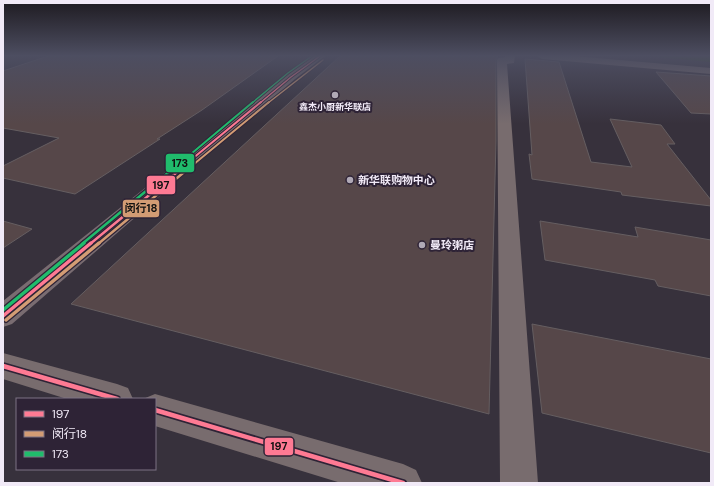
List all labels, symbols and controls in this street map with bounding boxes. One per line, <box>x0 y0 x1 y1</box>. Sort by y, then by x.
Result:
marker: 鑫杰小厨新华联店 <box>330 90 340 100</box>
place label: 鑫杰小厨新华联店 <box>299 101 371 113</box>
line badge: 173 <box>165 153 195 173</box>
text: 173 <box>172 156 188 170</box>
place label: 新华联购物中心 <box>358 173 435 187</box>
line badge: 197 <box>146 175 176 195</box>
marker: 新华联购物中心 <box>345 175 355 185</box>
text: 197 <box>153 178 169 192</box>
line badge: 闵行18 <box>122 199 160 218</box>
text: 闵行18 <box>125 201 158 215</box>
place label: 曼玲粥店 <box>430 238 474 252</box>
marker: 曼玲粥店 <box>417 240 427 250</box>
legend <box>16 398 156 470</box>
text: 197 <box>52 406 69 422</box>
text: 闵行18 <box>52 426 87 442</box>
line badge: 197 <box>264 437 294 456</box>
text: 197 <box>271 439 287 453</box>
text: 173 <box>52 446 69 462</box>

